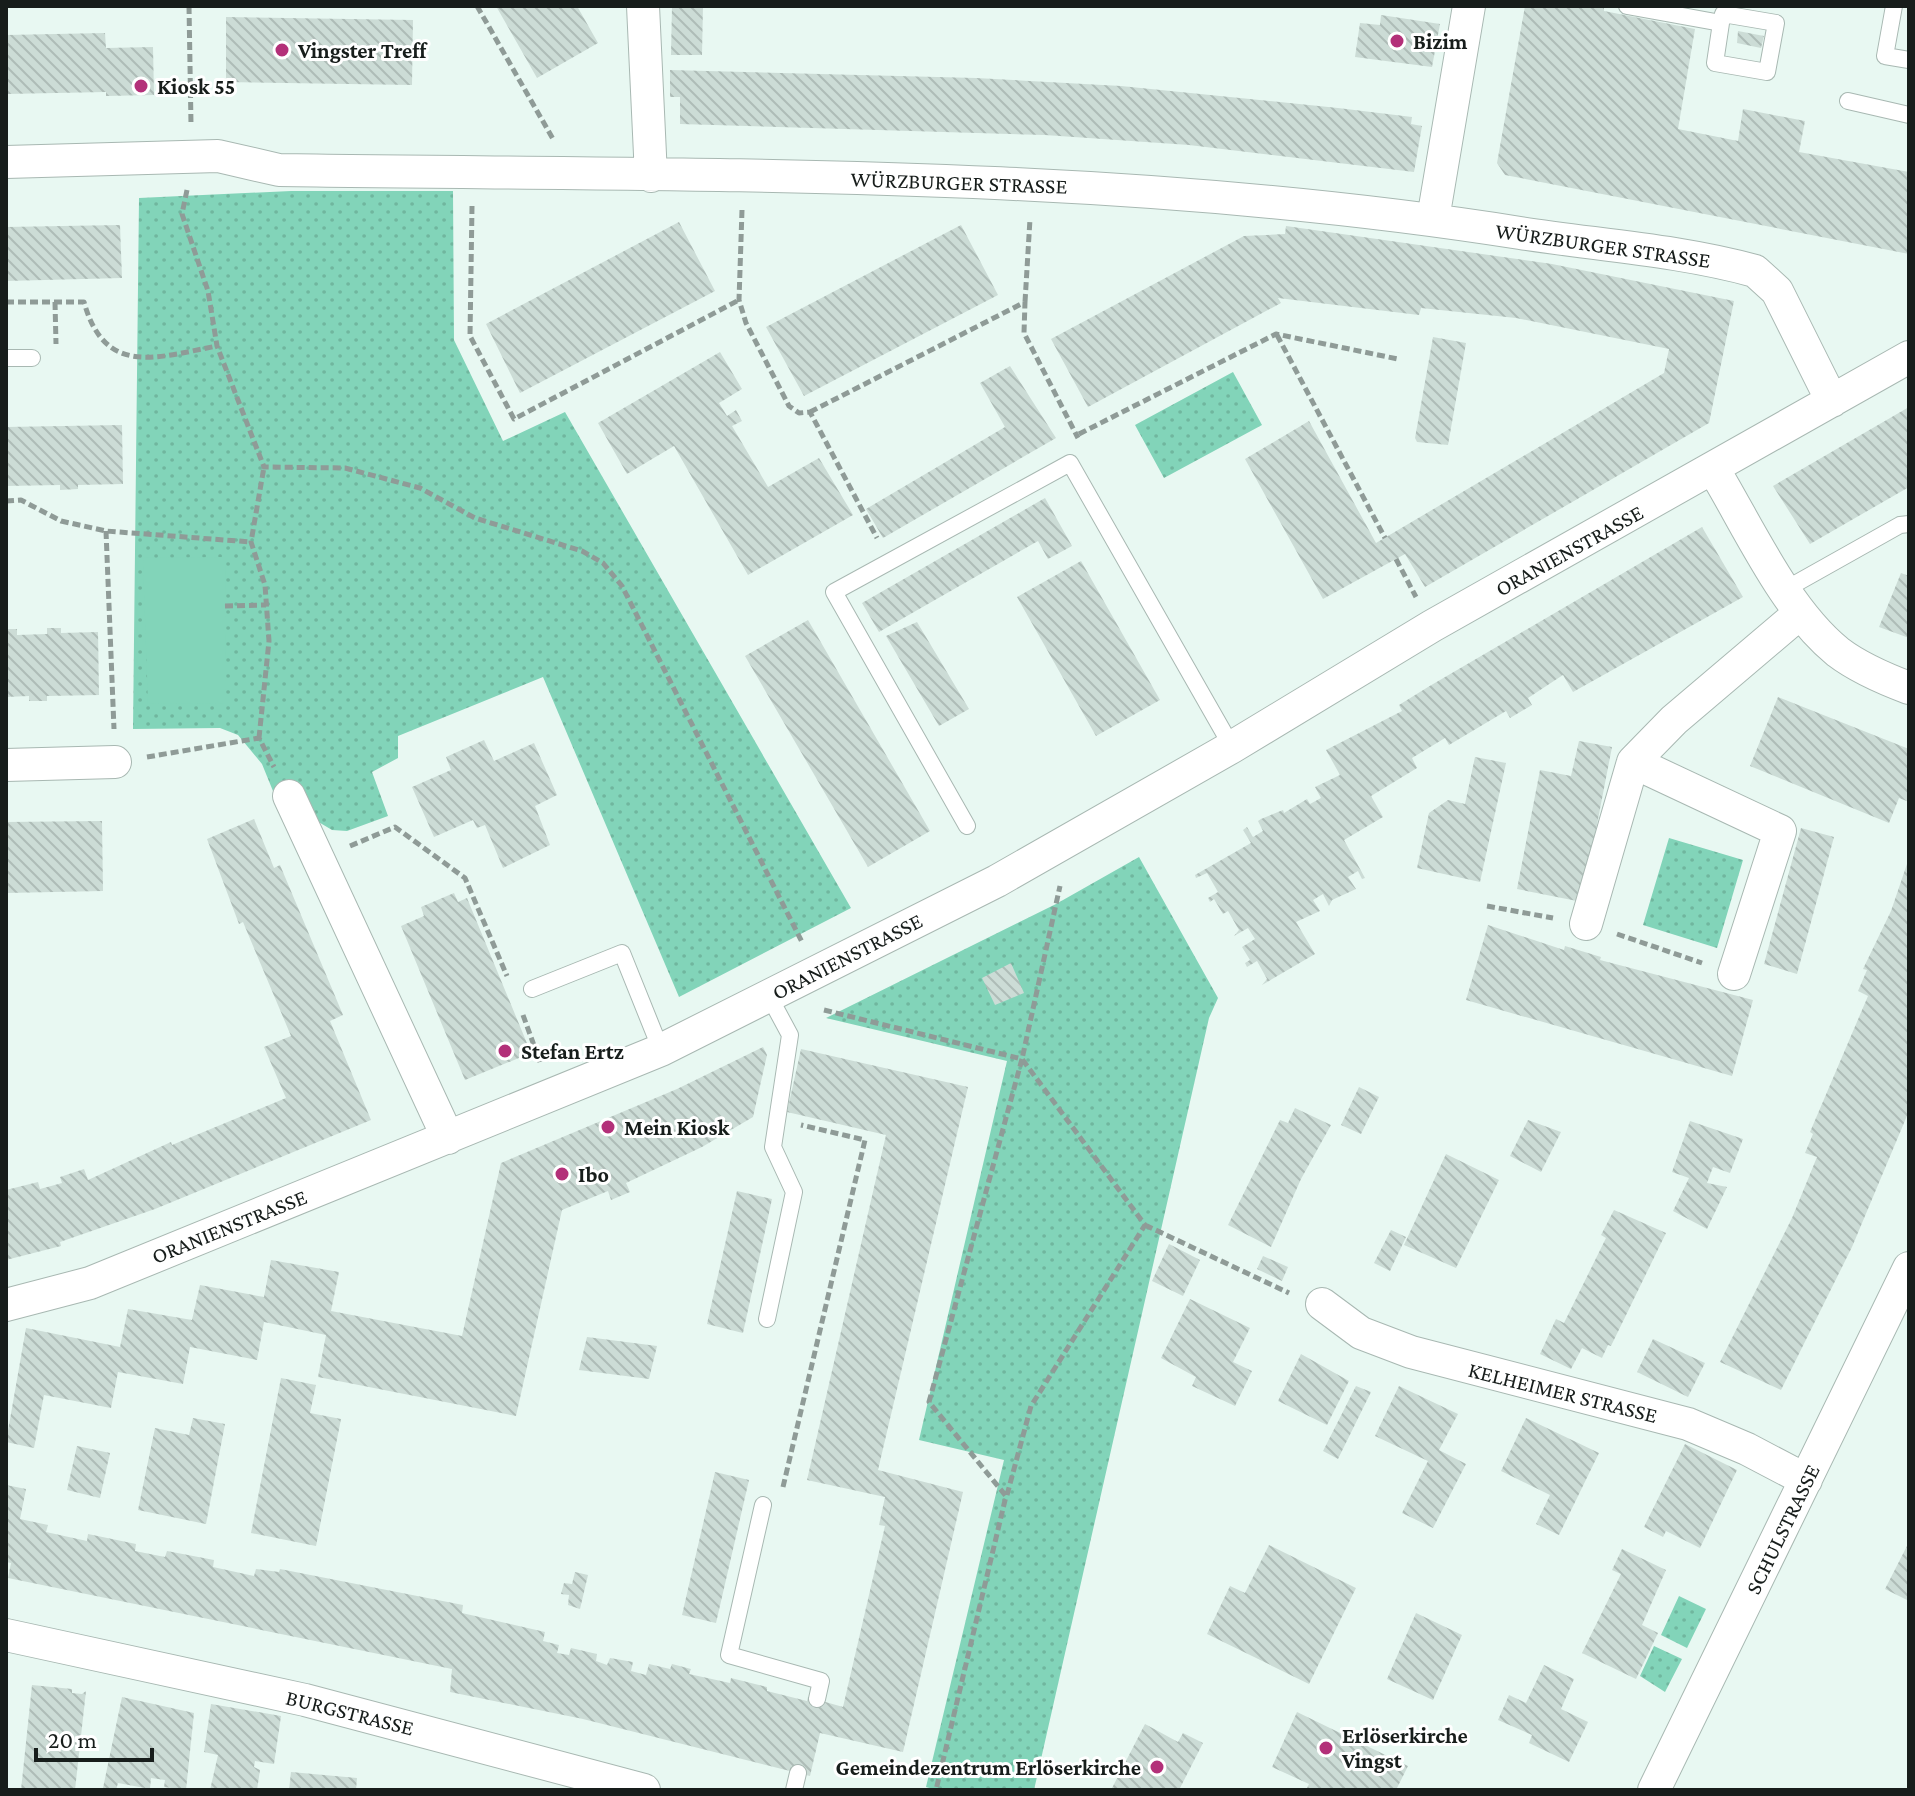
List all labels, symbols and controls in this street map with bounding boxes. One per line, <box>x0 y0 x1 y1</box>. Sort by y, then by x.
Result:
place label: Bizim <box>1413 29 1468 54</box>
marker: Bizim <box>1388 32 1406 50</box>
place label: Vingster Treff <box>297 38 428 63</box>
marker: Vingster Treff <box>273 41 291 59</box>
place label: Kiosk 55 <box>157 74 235 99</box>
marker: Kiosk 55 <box>132 77 150 95</box>
street label: WÜRZBURGER STRASSE <box>850 166 1068 199</box>
street label: WÜRZBURGER STRASSE <box>1494 218 1712 273</box>
street label: ORANIENSTRASSE <box>1491 499 1648 601</box>
street label: ORANIENSTRASSE <box>768 908 926 1005</box>
place label: Stefan Ertz <box>521 1039 624 1064</box>
marker: Stefan Ertz <box>496 1042 514 1060</box>
place label: Mein Kiosk <box>624 1115 730 1140</box>
marker: Mein Kiosk <box>599 1118 617 1136</box>
place label: Ibo <box>578 1162 609 1187</box>
marker: Ibo <box>553 1165 571 1183</box>
street label: ORANIENSTRASSE <box>148 1184 310 1269</box>
street label: KELHEIMER STRASSE <box>1466 1357 1660 1428</box>
street label: SCHULSTRASSE <box>1740 1460 1825 1598</box>
street label: BURGSTRASSE <box>283 1685 416 1740</box>
scale bar <box>36 1712 152 1762</box>
place label: Erlöserkirche Vingst <box>1341 1723 1468 1773</box>
text: 20 m <box>48 1726 97 1753</box>
marker: Erlöserkirche Vingst <box>1317 1739 1335 1757</box>
place label: Gemeindezentrum Erlöserkirche <box>836 1755 1141 1780</box>
marker: Gemeindezentrum Erlöserkirche <box>1148 1758 1166 1776</box>

